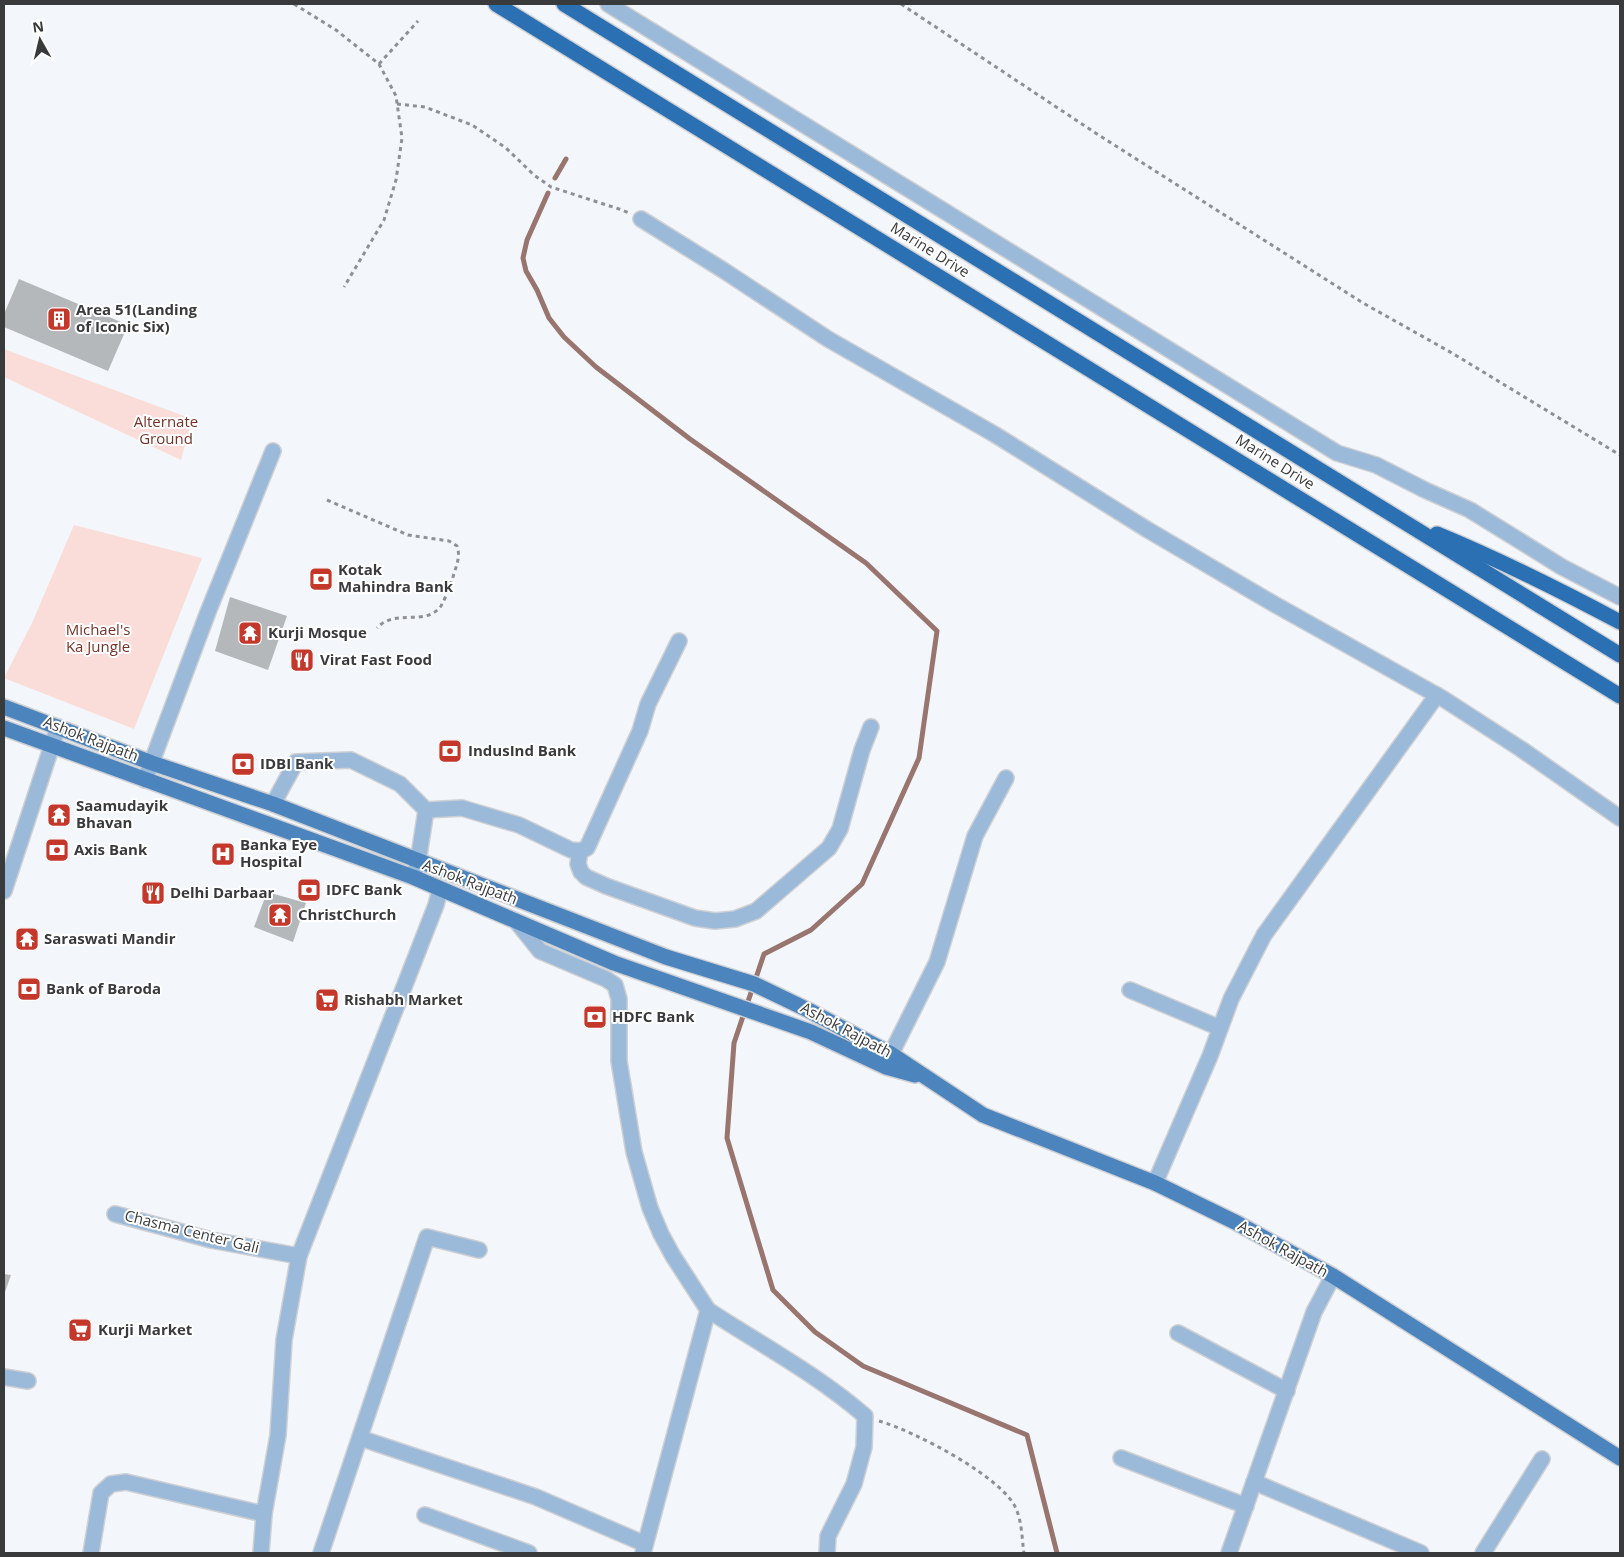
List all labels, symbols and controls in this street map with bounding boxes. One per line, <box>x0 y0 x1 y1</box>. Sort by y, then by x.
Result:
north arrow <box>15 15 65 65</box>
text: N <box>31 16 45 37</box>
street label: Marine Drive <box>887 217 974 281</box>
place label: Area 51(Landing of Iconic Six) <box>76 299 198 336</box>
building icon: Area 51(Landing of Iconic Six) <box>46 306 72 332</box>
park label: Alternate Ground <box>134 411 198 448</box>
street label: Marine Drive <box>1232 429 1319 493</box>
place label: Kotak Mahindra Bank <box>338 559 454 596</box>
bank icon: Kotak Mahindra Bank <box>308 566 334 592</box>
park label: Michael's Ka Jungle <box>66 619 130 656</box>
temple icon: Kurji Mosque <box>237 620 263 646</box>
place label: Kurji Mosque <box>268 622 367 642</box>
restaurant icon: Virat Fast Food <box>289 647 315 673</box>
place label: Virat Fast Food <box>320 649 432 669</box>
street label: Ashok Rajpath <box>41 711 142 765</box>
bank icon: IndusInd Bank <box>437 738 463 764</box>
place label: IndusInd Bank <box>468 740 577 760</box>
bank icon: IDBI Bank <box>230 751 256 777</box>
place label: IDBI Bank <box>260 753 334 773</box>
place label: Saamudayik Bhavan <box>76 795 169 832</box>
temple icon: Saamudayik Bhavan <box>46 802 72 828</box>
place label: Banka Eye Hospital <box>240 834 317 871</box>
bank icon: Axis Bank <box>44 837 70 863</box>
place label: Axis Bank <box>74 839 148 859</box>
hospital icon: Banka Eye Hospital <box>210 841 236 867</box>
street label: Ashok Rajpath <box>420 854 521 908</box>
bank icon: IDFC Bank <box>296 877 322 903</box>
place label: IDFC Bank <box>326 879 403 899</box>
restaurant icon: Delhi Darbaar <box>140 880 166 906</box>
place label: Delhi Darbaar <box>170 882 274 902</box>
temple icon: ChristChurch <box>267 902 293 928</box>
place label: ChristChurch <box>298 904 396 924</box>
temple icon: Saraswati Mandir <box>14 926 40 952</box>
place label: Saraswati Mandir <box>44 928 176 948</box>
bank icon: Bank of Baroda <box>16 976 42 1002</box>
place label: Bank of Baroda <box>46 978 161 998</box>
supermarket icon: Rishabh Market <box>314 987 340 1013</box>
place label: Rishabh Market <box>344 989 463 1009</box>
street label: Ashok Rajpath <box>798 997 895 1061</box>
bank icon: HDFC Bank <box>582 1004 608 1030</box>
place label: HDFC Bank <box>612 1006 695 1026</box>
street label: Chasma Center Gali <box>123 1205 262 1257</box>
street label: Ashok Rajpath <box>1235 1215 1332 1281</box>
supermarket icon: Kurji Market <box>67 1317 93 1343</box>
place label: Kurji Market <box>98 1319 193 1339</box>

